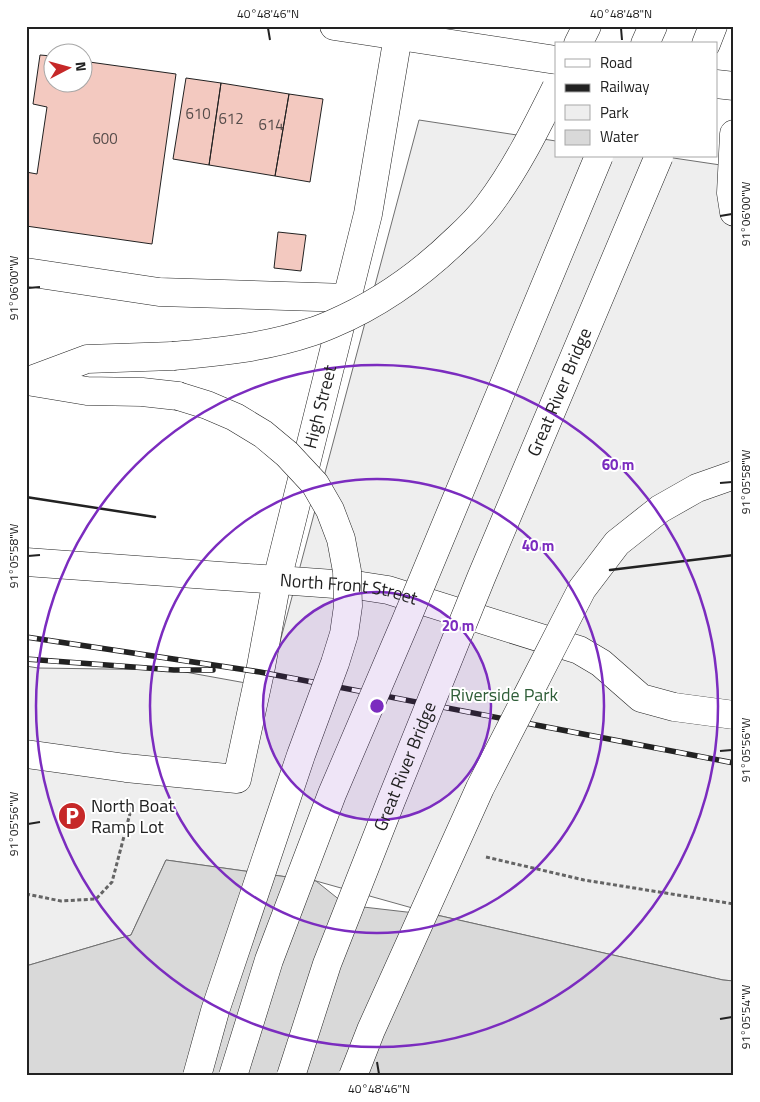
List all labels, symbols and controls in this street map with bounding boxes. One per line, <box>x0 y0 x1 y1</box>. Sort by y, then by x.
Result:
text: 40°48'46"N <box>237 4 299 23</box>
text: 40°48'48"N <box>590 4 652 23</box>
north arrow <box>42 42 92 92</box>
legend <box>555 42 718 158</box>
text: Road <box>600 51 632 74</box>
text: N <box>70 61 92 73</box>
text: Railway <box>600 75 650 98</box>
text: Park <box>600 101 629 124</box>
house number: 610 <box>185 102 211 125</box>
house number: 612 <box>218 107 244 130</box>
house number: 614 <box>258 113 284 136</box>
text: Water <box>600 125 639 148</box>
house number: 600 <box>92 127 118 150</box>
text: 91°06'00"W <box>736 181 755 246</box>
text: 91°06'00"W <box>4 255 23 320</box>
street label: Great River Bridge <box>520 323 598 461</box>
street label: High Street <box>296 361 343 451</box>
text: 91°05'58"W <box>736 449 755 514</box>
text: 60 m <box>602 453 634 476</box>
text: 91°05'58"W <box>4 523 23 588</box>
text: 40 m <box>522 534 554 557</box>
street label: North Front Street <box>279 566 422 612</box>
text: 20 m <box>442 614 474 637</box>
park label: Riverside Park <box>450 681 558 708</box>
street label: Great River Bridge <box>366 697 443 835</box>
centre of rings <box>368 697 386 715</box>
text: 91°05'56"W <box>736 717 755 782</box>
text: 91°05'56"W <box>4 791 23 856</box>
place label: North Boat Ramp Lot <box>91 792 175 840</box>
parking icon: North Boat Ramp Lot <box>57 801 87 831</box>
text: 91°05'54"W <box>736 984 755 1049</box>
text: 40°48'46"N <box>348 1079 410 1098</box>

